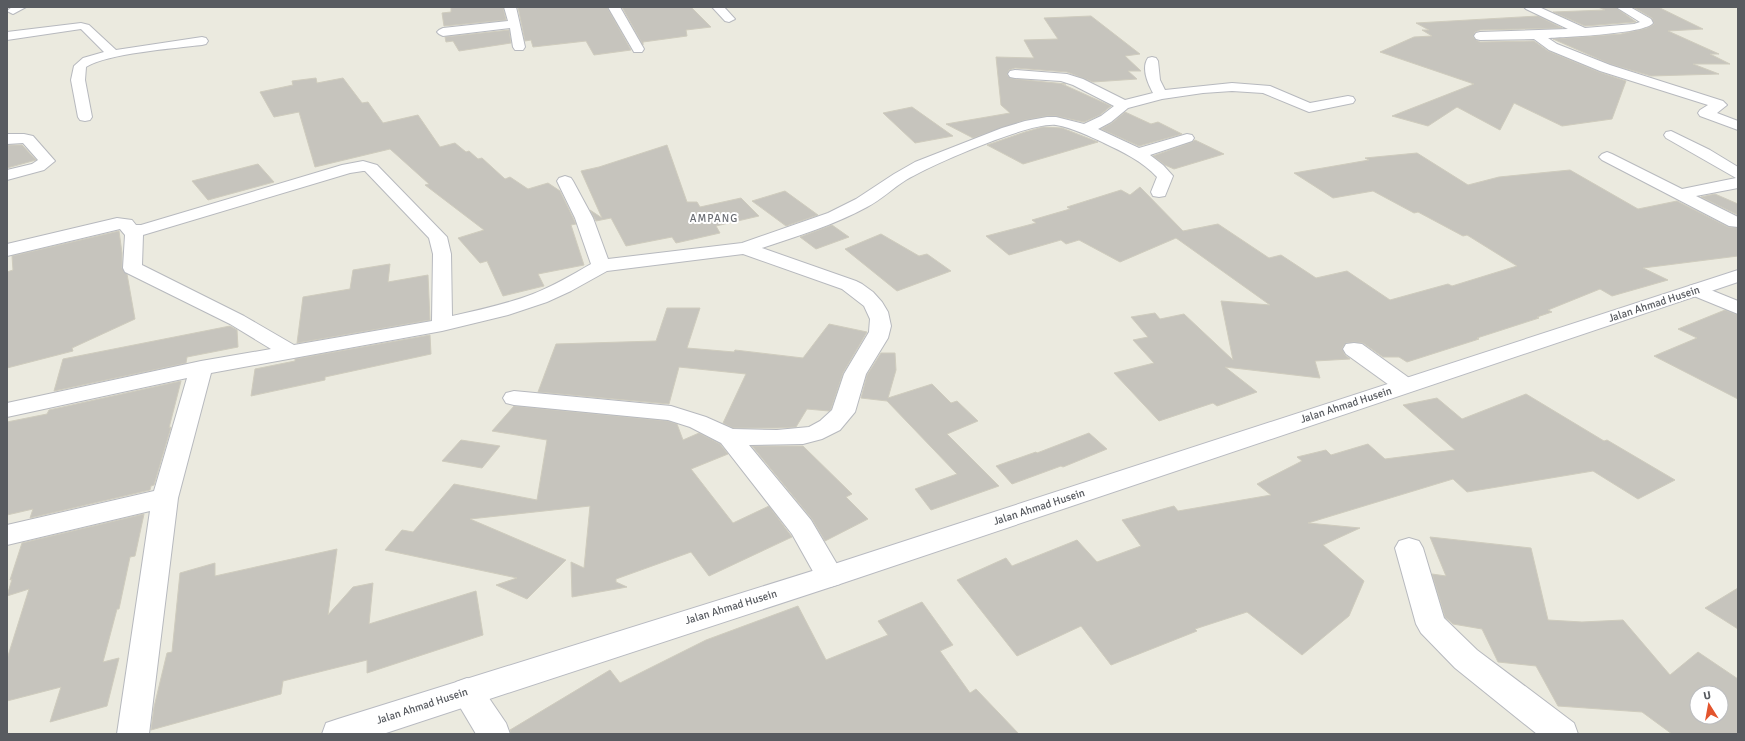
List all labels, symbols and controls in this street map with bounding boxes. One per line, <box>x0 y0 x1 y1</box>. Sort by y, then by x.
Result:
district label: AMPANG <box>690 212 738 225</box>
street label: Jalan Ahmad Husein <box>1607 283 1701 325</box>
street label: Jalan Ahmad Husein <box>1299 384 1393 426</box>
street label: Jalan Ahmad Husein <box>992 486 1086 528</box>
street label: Jalan Ahmad Husein <box>683 587 779 627</box>
street label: Jalan Ahmad Husein <box>375 685 469 727</box>
north arrow <box>1689 685 1729 725</box>
text: U <box>1702 689 1712 703</box>

